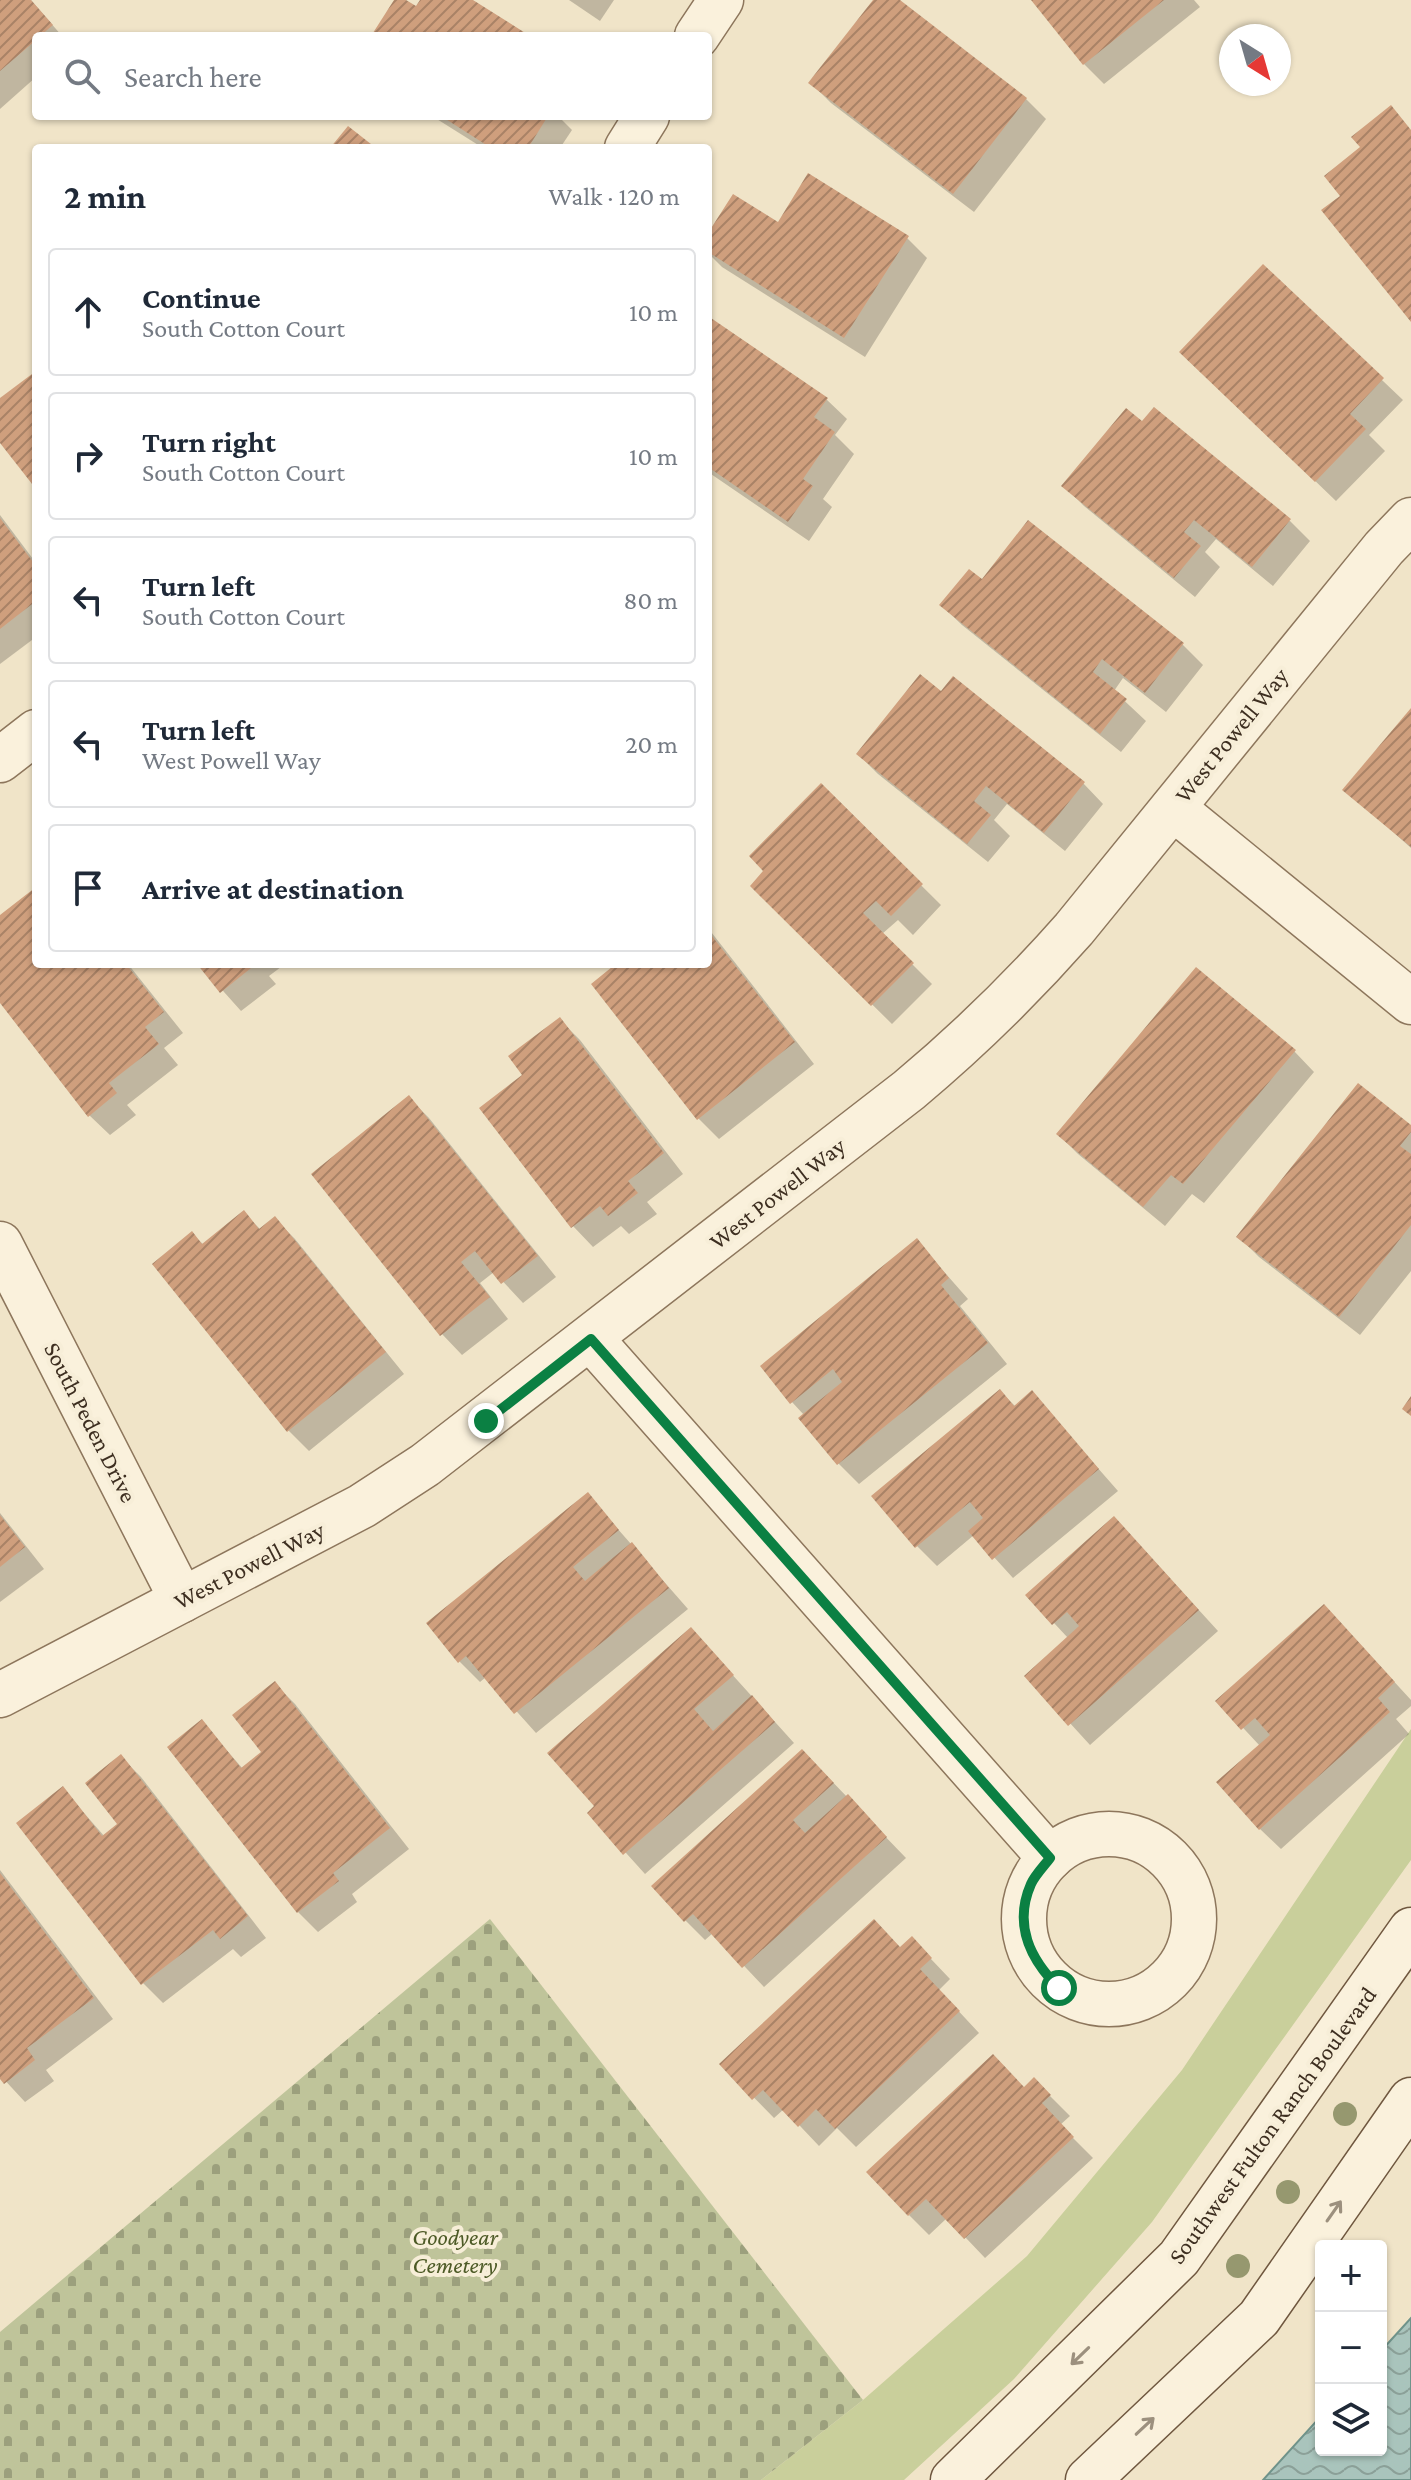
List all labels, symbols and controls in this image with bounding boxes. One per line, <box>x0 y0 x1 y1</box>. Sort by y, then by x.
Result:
north arrow <box>1219 24 1291 96</box>
search box <box>32 32 712 120</box>
icon: search <box>60 54 104 98</box>
text: Search here <box>124 60 262 93</box>
text: 2 min <box>64 178 146 215</box>
text: Walk · 120 m <box>549 182 680 211</box>
text: Continue <box>142 281 261 314</box>
icon: ahead <box>66 290 110 334</box>
text: 10 m <box>629 298 678 327</box>
text: South Cotton Court <box>142 314 345 343</box>
text: Turn right <box>142 425 276 458</box>
icon: right <box>66 434 110 478</box>
text: 10 m <box>629 442 678 471</box>
text: South Cotton Court <box>142 458 345 487</box>
text: Turn left <box>142 569 255 602</box>
icon: left <box>66 578 110 622</box>
text: 80 m <box>624 586 678 615</box>
text: South Cotton Court <box>142 602 345 631</box>
street label: West Powell Way <box>1169 662 1294 808</box>
text: Turn left <box>142 713 255 746</box>
icon: left <box>66 722 110 766</box>
text: 20 m <box>625 730 678 759</box>
text: West Powell Way <box>142 746 321 775</box>
icon: arrive <box>66 866 110 910</box>
text: Arrive at destination <box>142 872 404 905</box>
street label: West Powell Way <box>704 1131 851 1254</box>
street label: South Peden Drive <box>39 1337 143 1507</box>
route end <box>468 1403 504 1439</box>
street label: West Powell Way <box>169 1515 329 1614</box>
route start <box>1041 1970 1077 2006</box>
street label: Southwest Fulton Ranch Boulevard <box>1162 1981 1382 2269</box>
one-way arrow <box>1326 2201 1342 2223</box>
park label: Goodyear Cemetery <box>412 2223 498 2278</box>
map controls <box>1315 2240 1387 2456</box>
button: + <box>1315 2240 1387 2312</box>
button: − <box>1315 2312 1387 2384</box>
one-way arrow <box>1070 2346 1090 2365</box>
button: layers <box>1315 2384 1387 2456</box>
one-way arrow <box>1134 2418 1154 2436</box>

